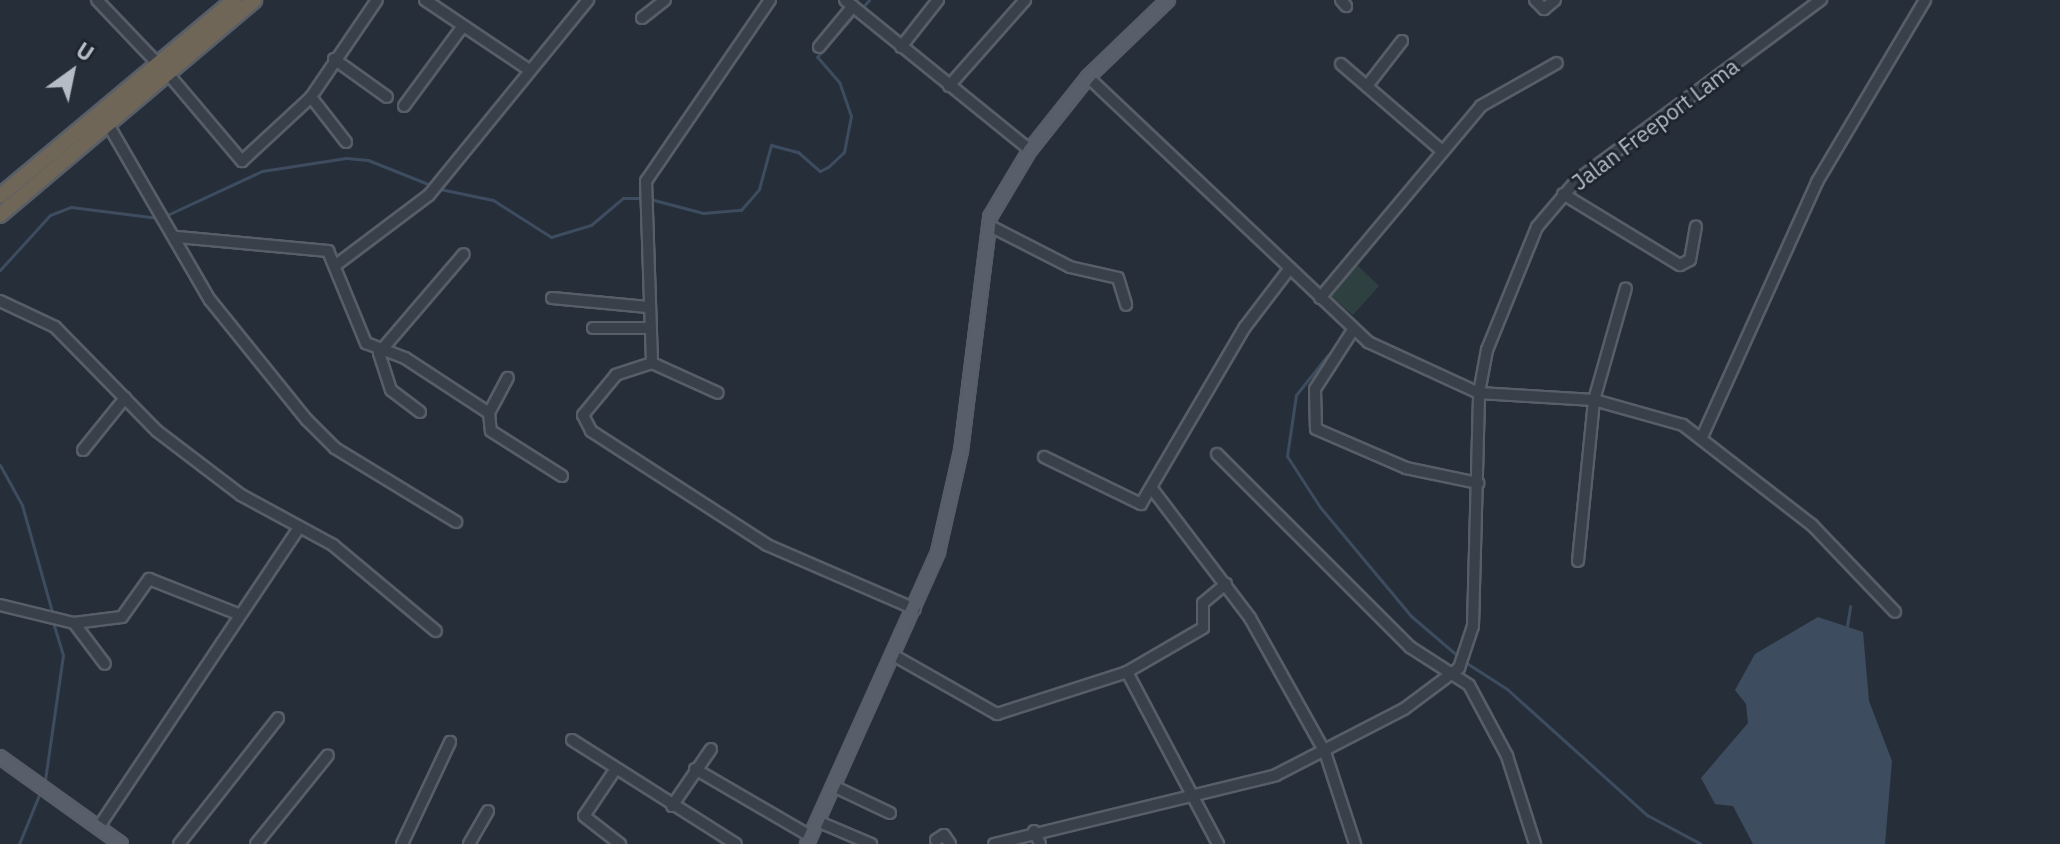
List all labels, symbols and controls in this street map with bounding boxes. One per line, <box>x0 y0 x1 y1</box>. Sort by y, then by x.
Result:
north arrow <box>32 32 112 112</box>
text: U <box>71 35 100 68</box>
street label: Jalan Freeport Lama <box>1566 53 1744 195</box>

